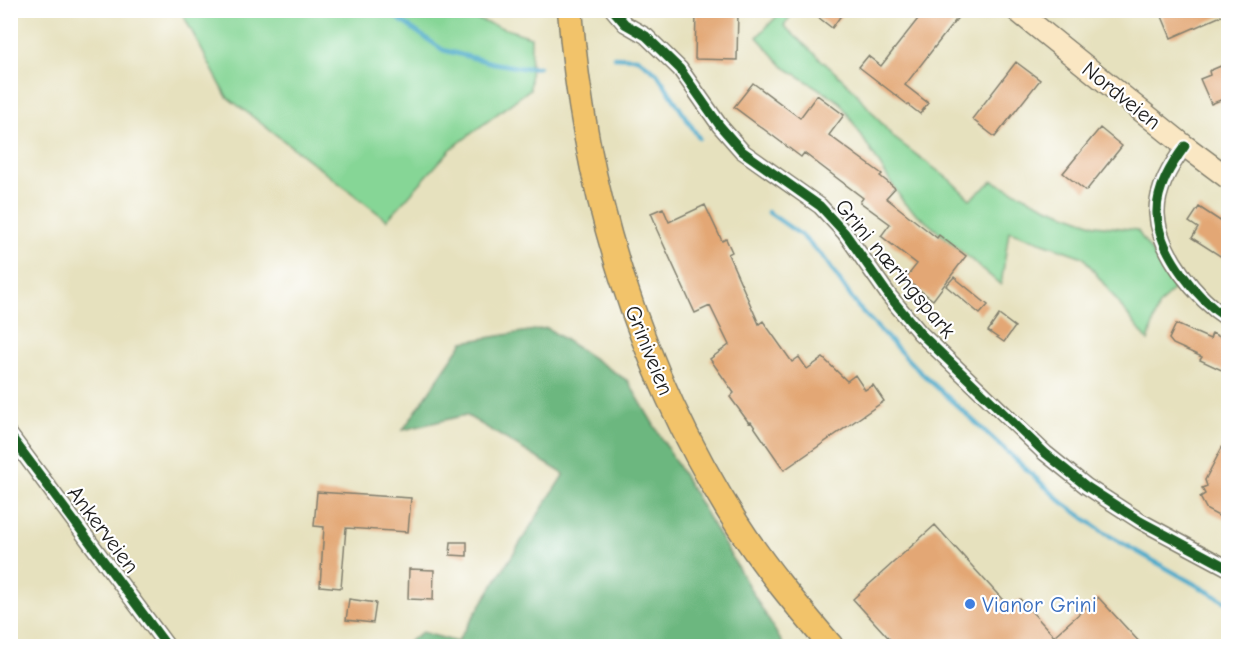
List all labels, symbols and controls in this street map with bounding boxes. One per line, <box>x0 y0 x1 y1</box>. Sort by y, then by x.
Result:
street label: Nordveien <box>1077 56 1166 135</box>
street label: Grini næringspark <box>830 194 961 344</box>
street label: Griniveien <box>619 302 679 399</box>
street label: Ankerveien <box>62 481 145 578</box>
place label: Vianor Grini <box>982 592 1097 618</box>
marker: Vianor Grini <box>963 597 977 611</box>

